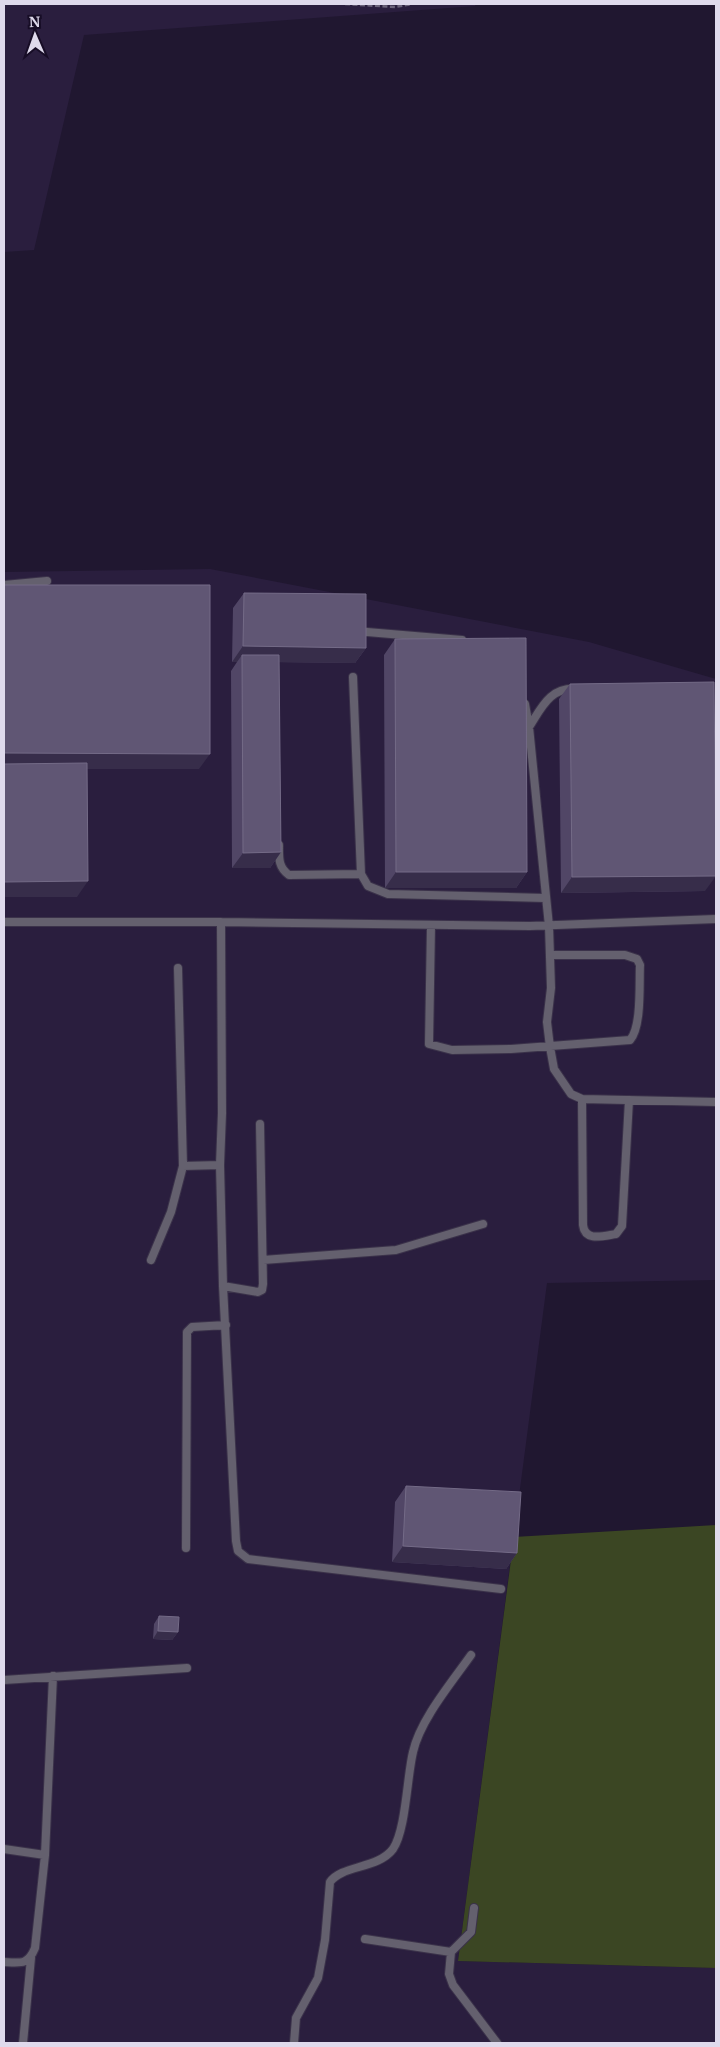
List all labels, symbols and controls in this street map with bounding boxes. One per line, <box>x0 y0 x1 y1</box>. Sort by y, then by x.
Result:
north arrow <box>10 10 60 60</box>
text: N <box>29 13 40 31</box>

